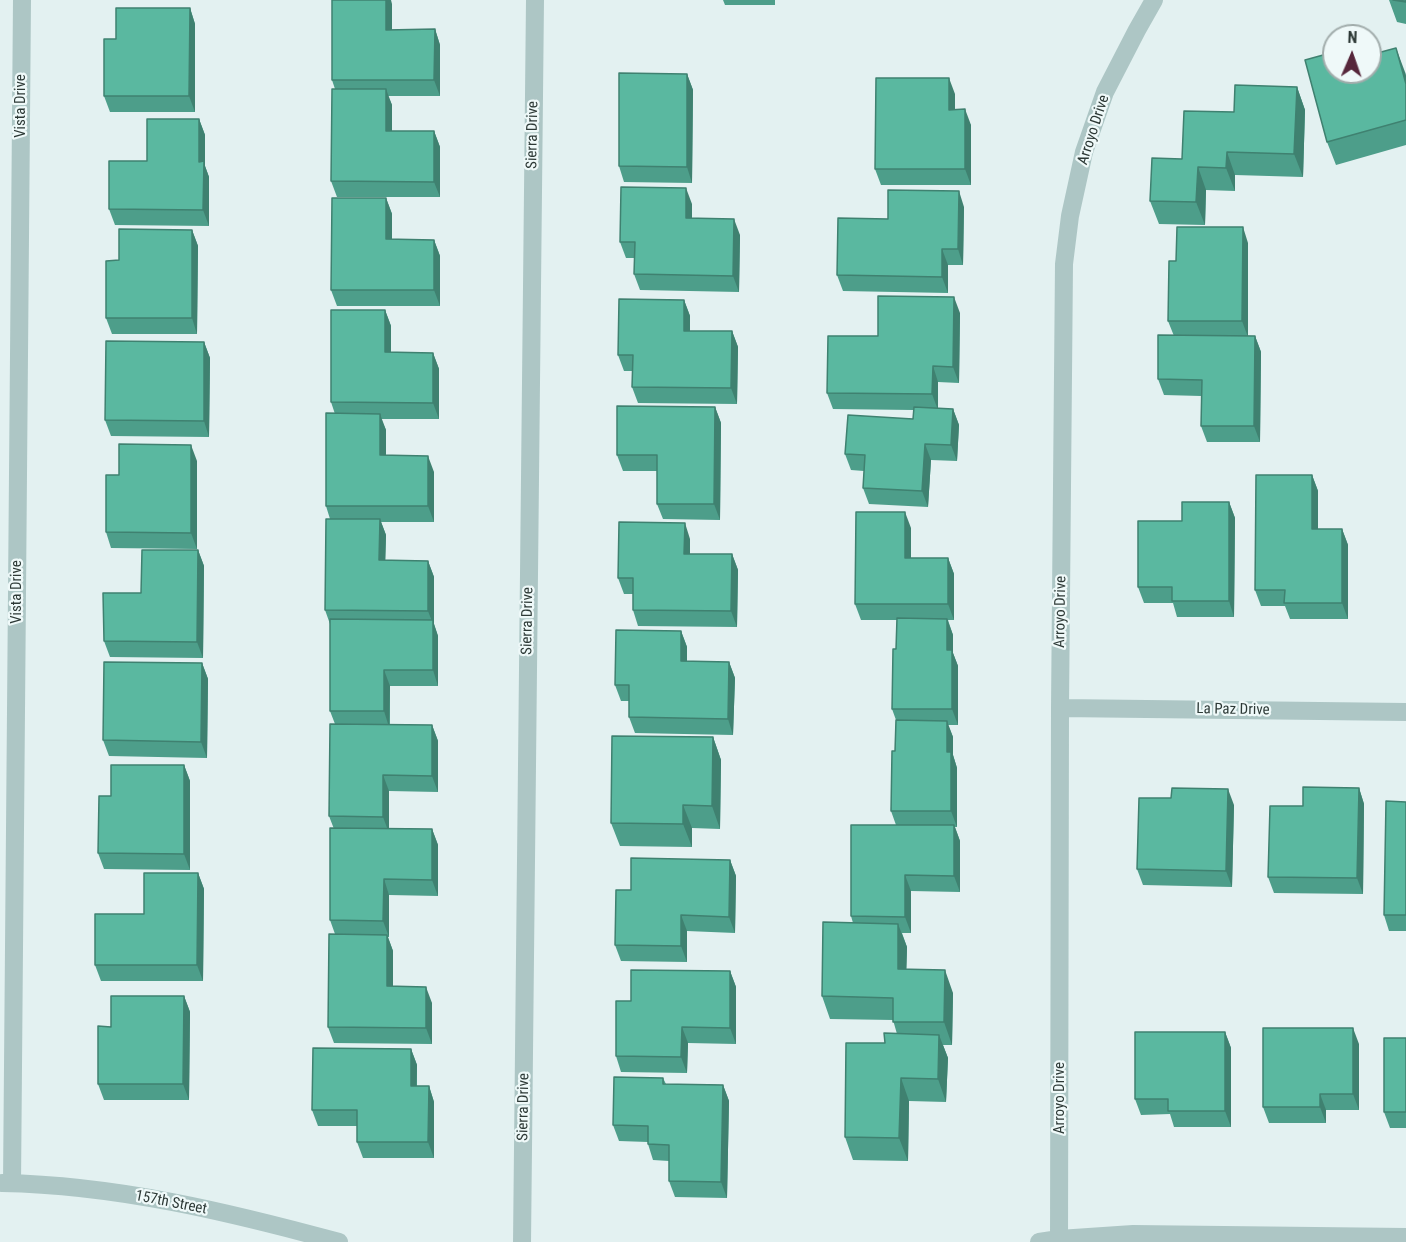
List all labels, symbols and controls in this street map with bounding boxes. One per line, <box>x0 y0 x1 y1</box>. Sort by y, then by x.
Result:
north arrow <box>1322 24 1382 84</box>
text: N <box>1347 28 1358 47</box>
street label: Vista Drive <box>12 74 30 138</box>
street label: Arroyo Drive <box>1074 93 1114 167</box>
street label: Sierra Drive <box>523 101 543 169</box>
street label: Vista Drive <box>8 560 26 624</box>
street label: Arroyo Drive <box>1051 576 1071 648</box>
street label: Sierra Drive <box>518 587 538 655</box>
street label: La Paz Drive <box>1196 700 1270 720</box>
street label: Arroyo Drive <box>1051 1062 1069 1134</box>
street label: Sierra Drive <box>514 1073 534 1141</box>
street label: 157th Street <box>134 1187 208 1219</box>

